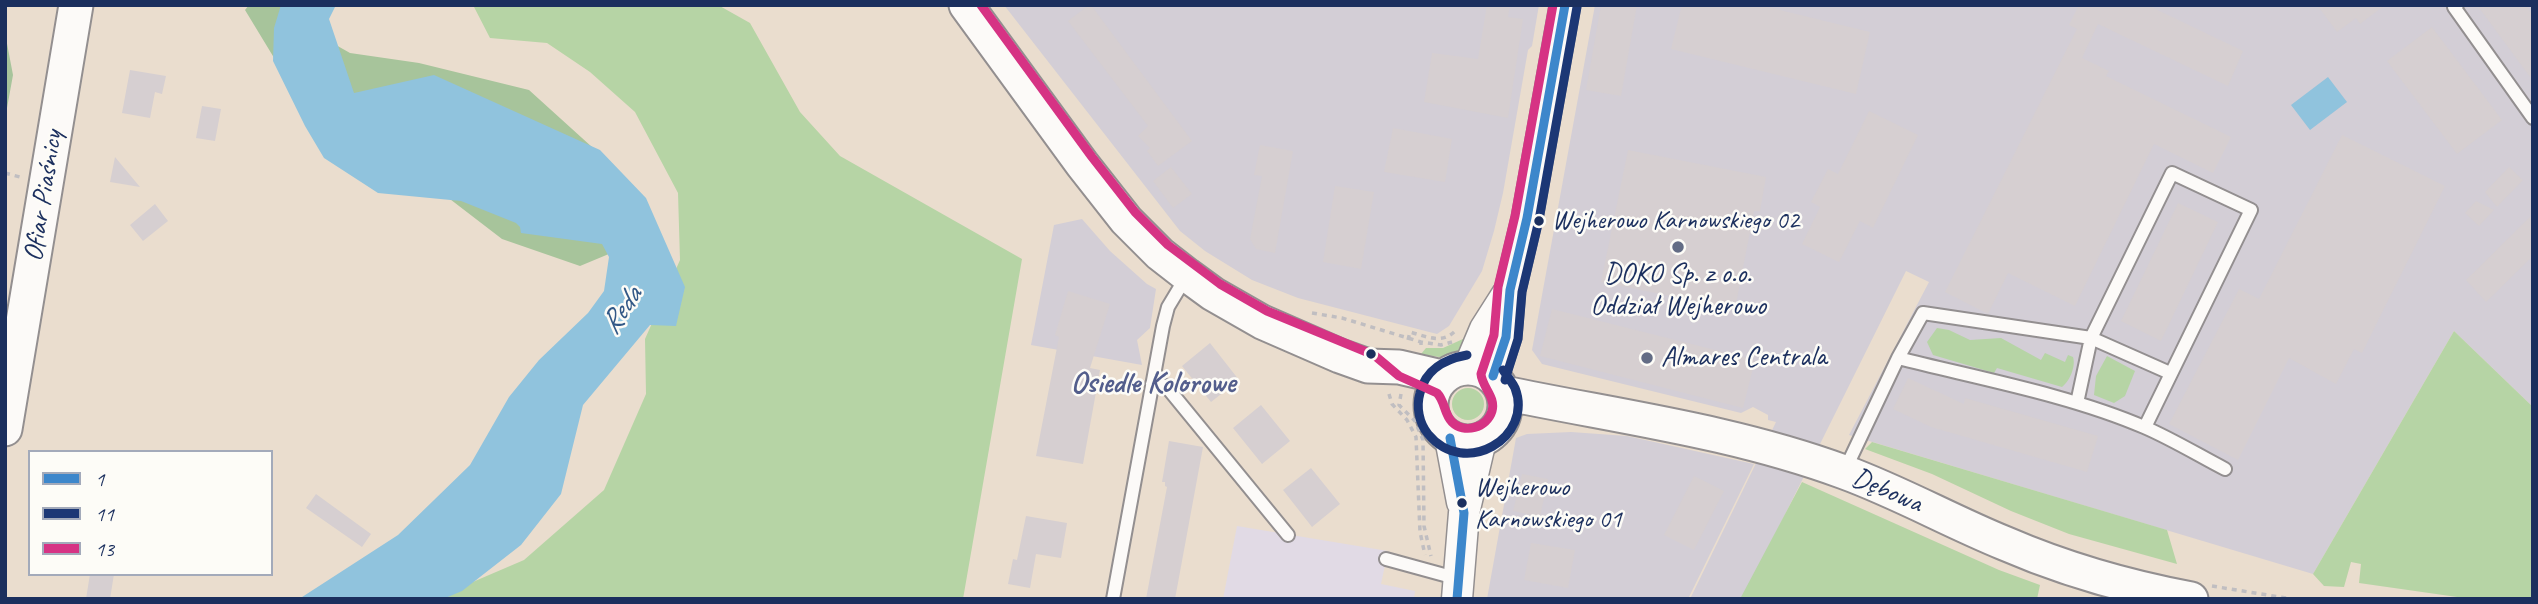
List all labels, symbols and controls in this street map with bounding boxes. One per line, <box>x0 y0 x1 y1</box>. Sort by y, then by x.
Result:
street label: Ofiar Piaśnicy <box>17 128 71 264</box>
place label: Wejherowo Karnowskiego 02 <box>1552 205 1799 237</box>
marker: Wejherowo Karnowskiego 02 <box>1532 214 1546 228</box>
marker: DOKO Sp. z o.o. Oddział Wejherowo <box>1670 239 1686 255</box>
place label: DOKO Sp. z o.o. Oddział Wejherowo <box>1590 258 1766 324</box>
water label: Reda <box>593 280 651 342</box>
place label: Almares Centrala <box>1661 341 1826 375</box>
unlabelled marker <box>1364 347 1378 361</box>
marker: Almares Centrala <box>1639 350 1655 366</box>
district label: Osiedle Kolorowe <box>1071 366 1235 402</box>
legend <box>28 450 273 576</box>
street label: Dębowa <box>1847 461 1927 521</box>
text: 1 <box>95 466 104 492</box>
place label: Wejherowo Karnowskiego 01 <box>1475 472 1622 534</box>
marker: Wejherowo Karnowskiego 01 <box>1455 496 1469 510</box>
text: 11 <box>95 501 114 527</box>
text: 13 <box>95 536 114 562</box>

